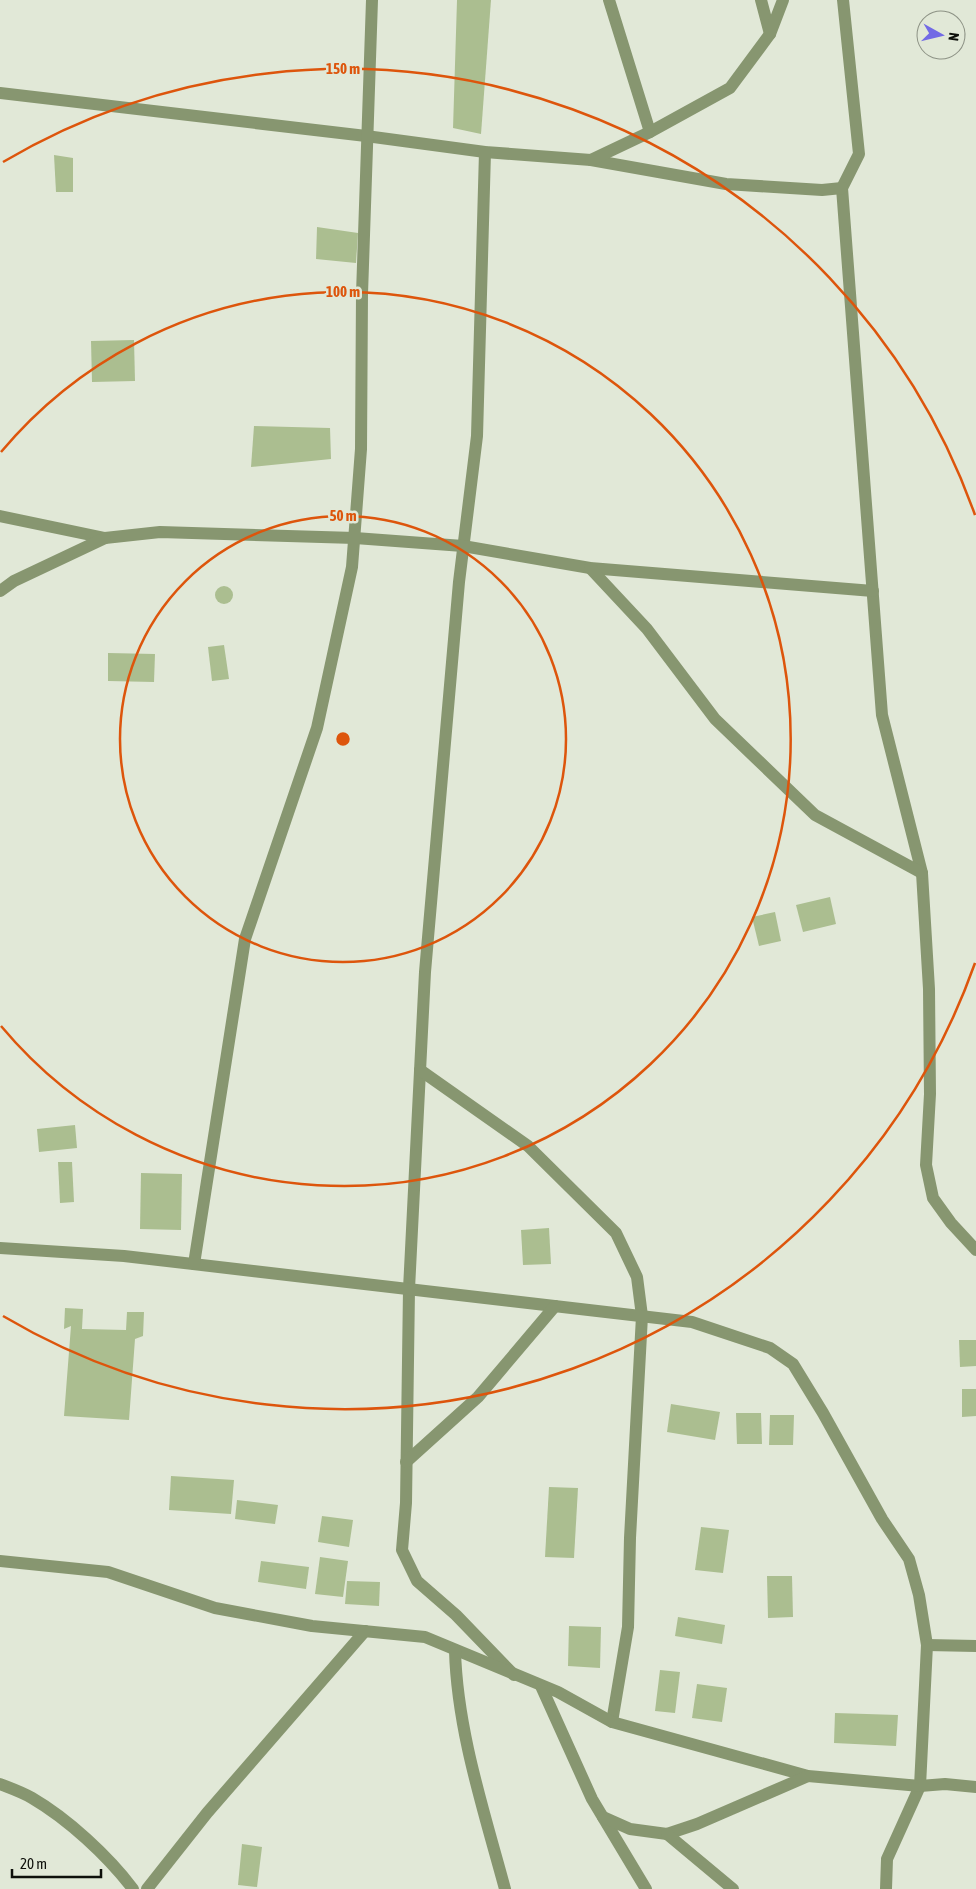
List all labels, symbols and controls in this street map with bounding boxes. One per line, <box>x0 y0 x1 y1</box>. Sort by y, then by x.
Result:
north arrow <box>916 10 966 60</box>
text: N <box>945 32 962 42</box>
text: 150 m <box>326 60 360 77</box>
text: 100 m <box>326 283 360 300</box>
text: 50 m <box>330 507 357 524</box>
centre of rings <box>334 730 352 748</box>
scale bar <box>12 1846 101 1878</box>
text: 20 m <box>20 1855 47 1872</box>

